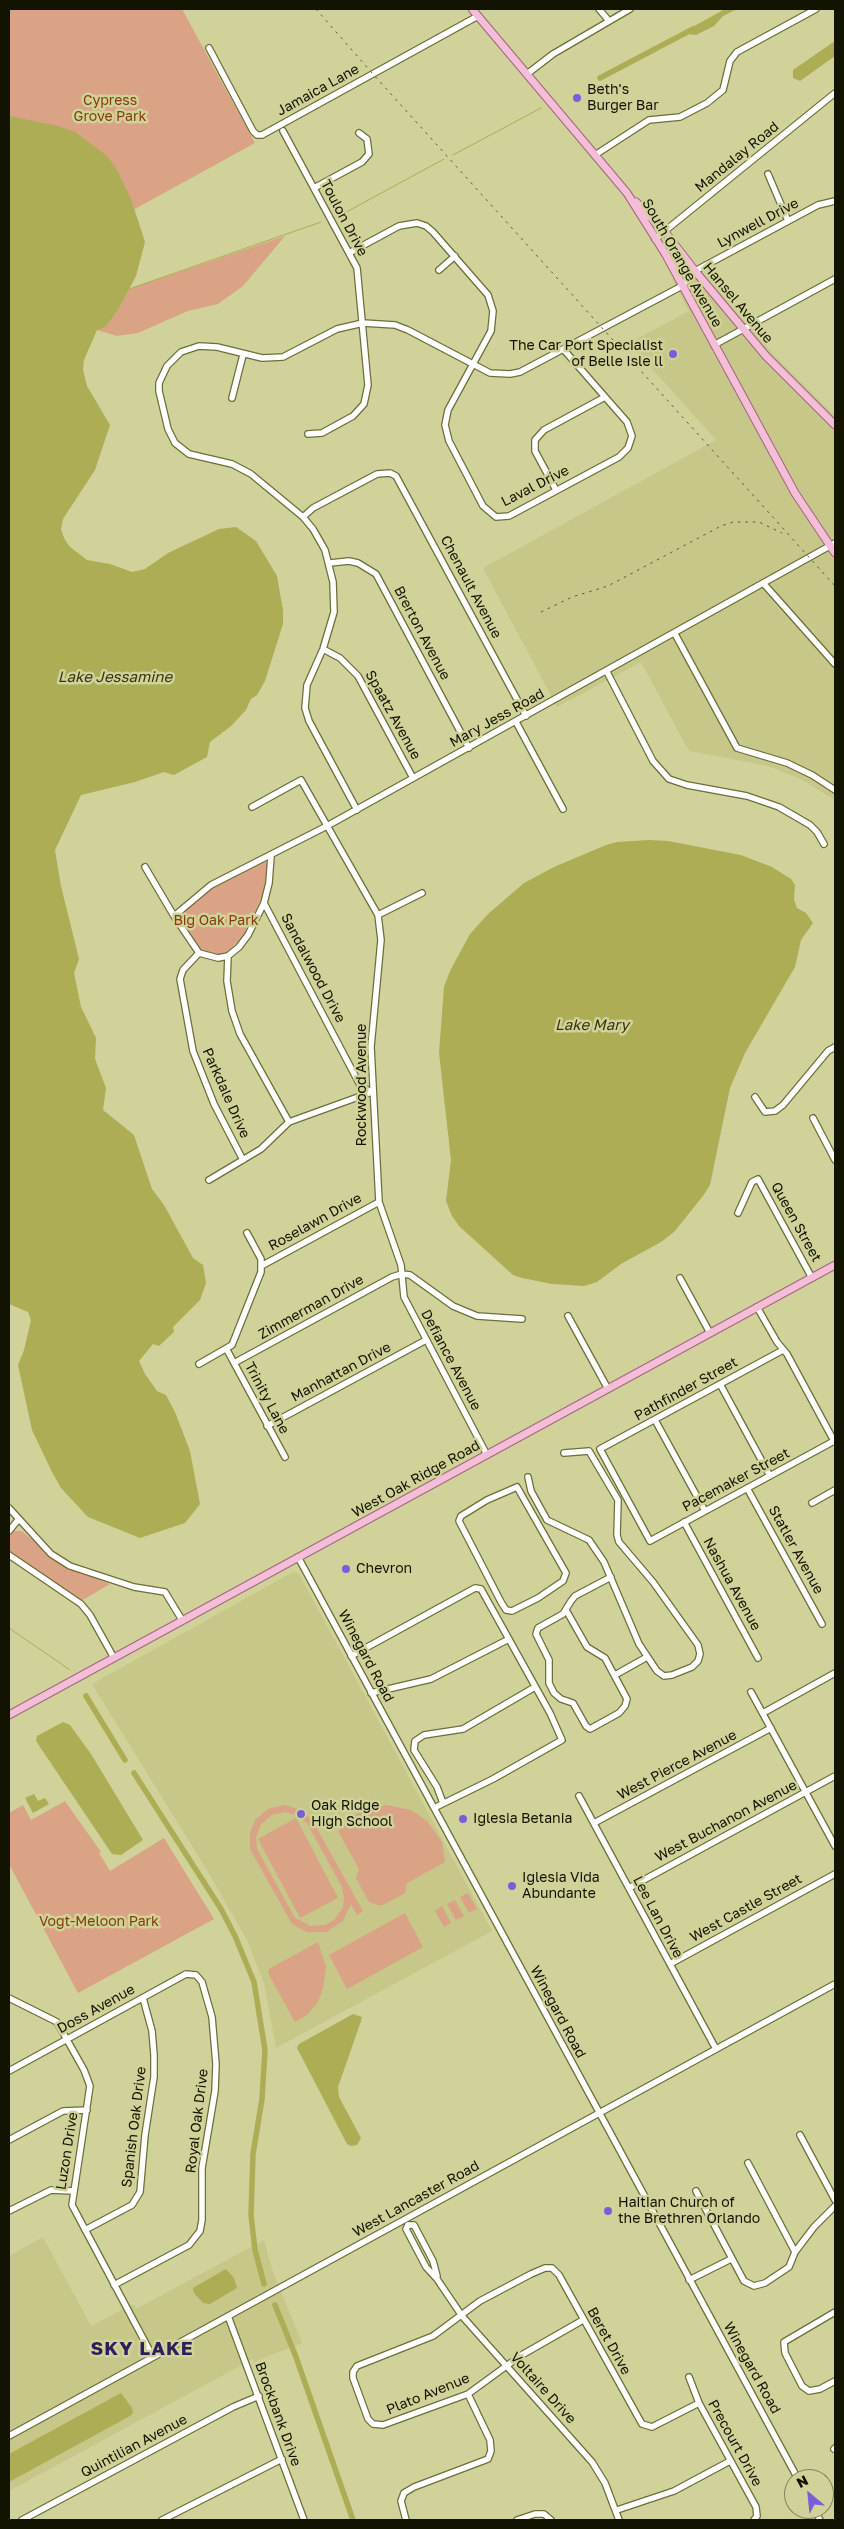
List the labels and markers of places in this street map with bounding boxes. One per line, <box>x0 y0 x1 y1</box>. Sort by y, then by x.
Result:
place label: Beth's Burger Bar <box>587 82 659 114</box>
marker: Beth's Burger Bar <box>571 92 583 104</box>
place label: The Car Port Specialist of Belle Isle ll <box>509 338 663 371</box>
marker: The Car Port Specialist of Belle Isle ll <box>667 348 679 360</box>
place label: Chevron <box>356 1561 412 1577</box>
marker: Chevron <box>340 1563 352 1575</box>
place label: Oak Ridge High School <box>311 1798 393 1830</box>
marker: Oak Ridge High School <box>295 1808 307 1820</box>
place label: Iglesia Betania <box>473 1811 572 1827</box>
marker: Iglesia Betania <box>457 1813 469 1825</box>
place label: Iglesia Vida Abundante <box>522 1870 600 1902</box>
marker: Iglesia Vida Abundante <box>506 1880 518 1892</box>
place label: Haitian Church of the Brethren Orlando <box>618 2195 760 2228</box>
marker: Haitian Church of the Brethren Orlando <box>602 2205 614 2217</box>

